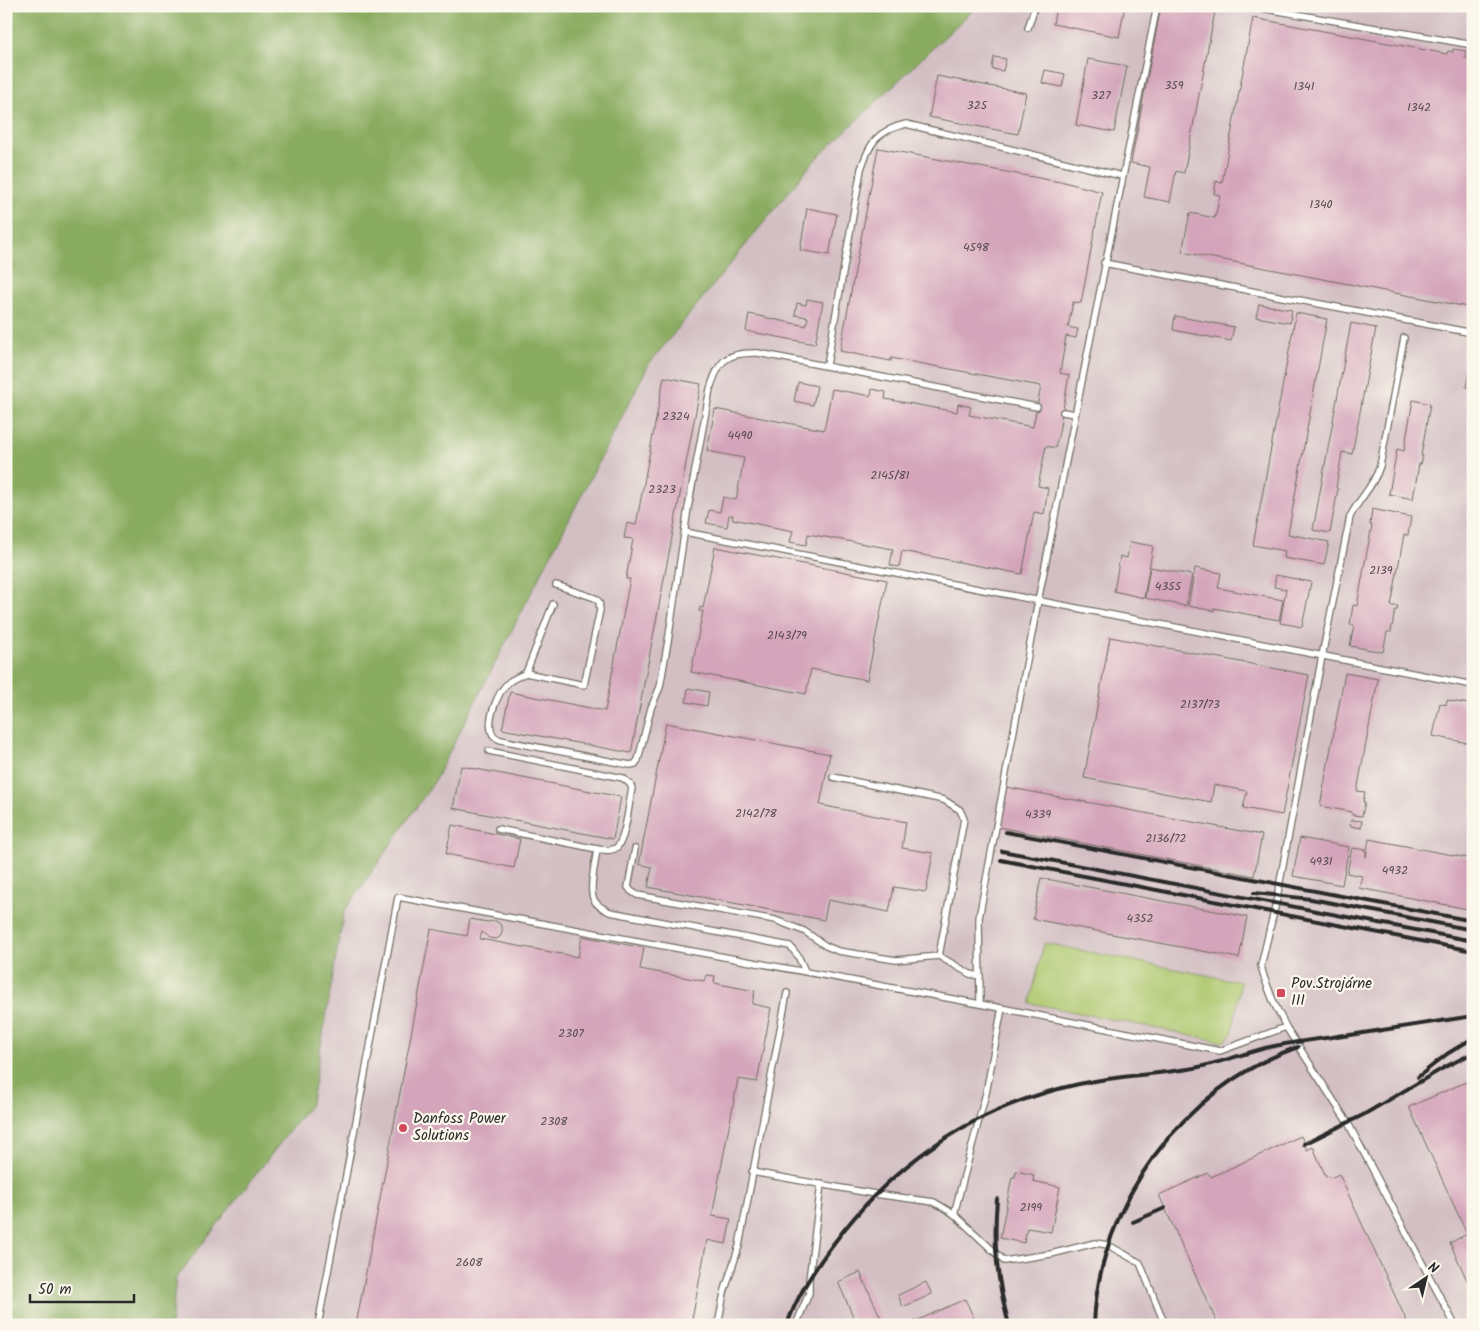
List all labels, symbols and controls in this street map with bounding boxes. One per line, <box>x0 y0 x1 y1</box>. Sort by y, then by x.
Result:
house number: 359 <box>1164 76 1184 95</box>
house number: 1341 <box>1293 77 1315 96</box>
house number: 327 <box>1091 86 1111 105</box>
house number: 325 <box>967 96 989 115</box>
house number: 1342 <box>1407 98 1431 117</box>
house number: 1340 <box>1309 195 1333 214</box>
house number: 4598 <box>963 238 990 257</box>
house number: 2324 <box>662 407 690 426</box>
house number: 4490 <box>727 426 753 445</box>
house number: 2145/81 <box>870 466 910 485</box>
house number: 2323 <box>648 480 676 499</box>
house number: 2139 <box>1369 561 1393 580</box>
house number: 4355 <box>1155 577 1183 596</box>
house number: 2143/79 <box>767 626 807 645</box>
house number: 2137/73 <box>1180 695 1220 714</box>
house number: 2142/78 <box>735 804 777 823</box>
house number: 4339 <box>1025 805 1051 824</box>
house number: 2136/72 <box>1145 829 1187 848</box>
house number: 4931 <box>1309 852 1333 871</box>
house number: 4932 <box>1382 861 1408 880</box>
house number: 4352 <box>1127 909 1153 928</box>
place label: Pov.Strojárne III <box>1291 972 1372 1013</box>
marker: Pov.Strojárne III <box>1275 987 1287 999</box>
house number: 2307 <box>558 1024 584 1043</box>
place label: Danfoss Power Solutions <box>413 1107 507 1148</box>
house number: 2308 <box>540 1112 568 1131</box>
marker: Danfoss Power Solutions <box>397 1122 409 1134</box>
house number: 2199 <box>1020 1198 1042 1217</box>
house number: 2608 <box>456 1253 483 1272</box>
north arrow <box>1402 1254 1452 1304</box>
text: N <box>1423 1257 1443 1280</box>
scale bar <box>30 1271 134 1303</box>
text: 50 m <box>38 1278 72 1302</box>

